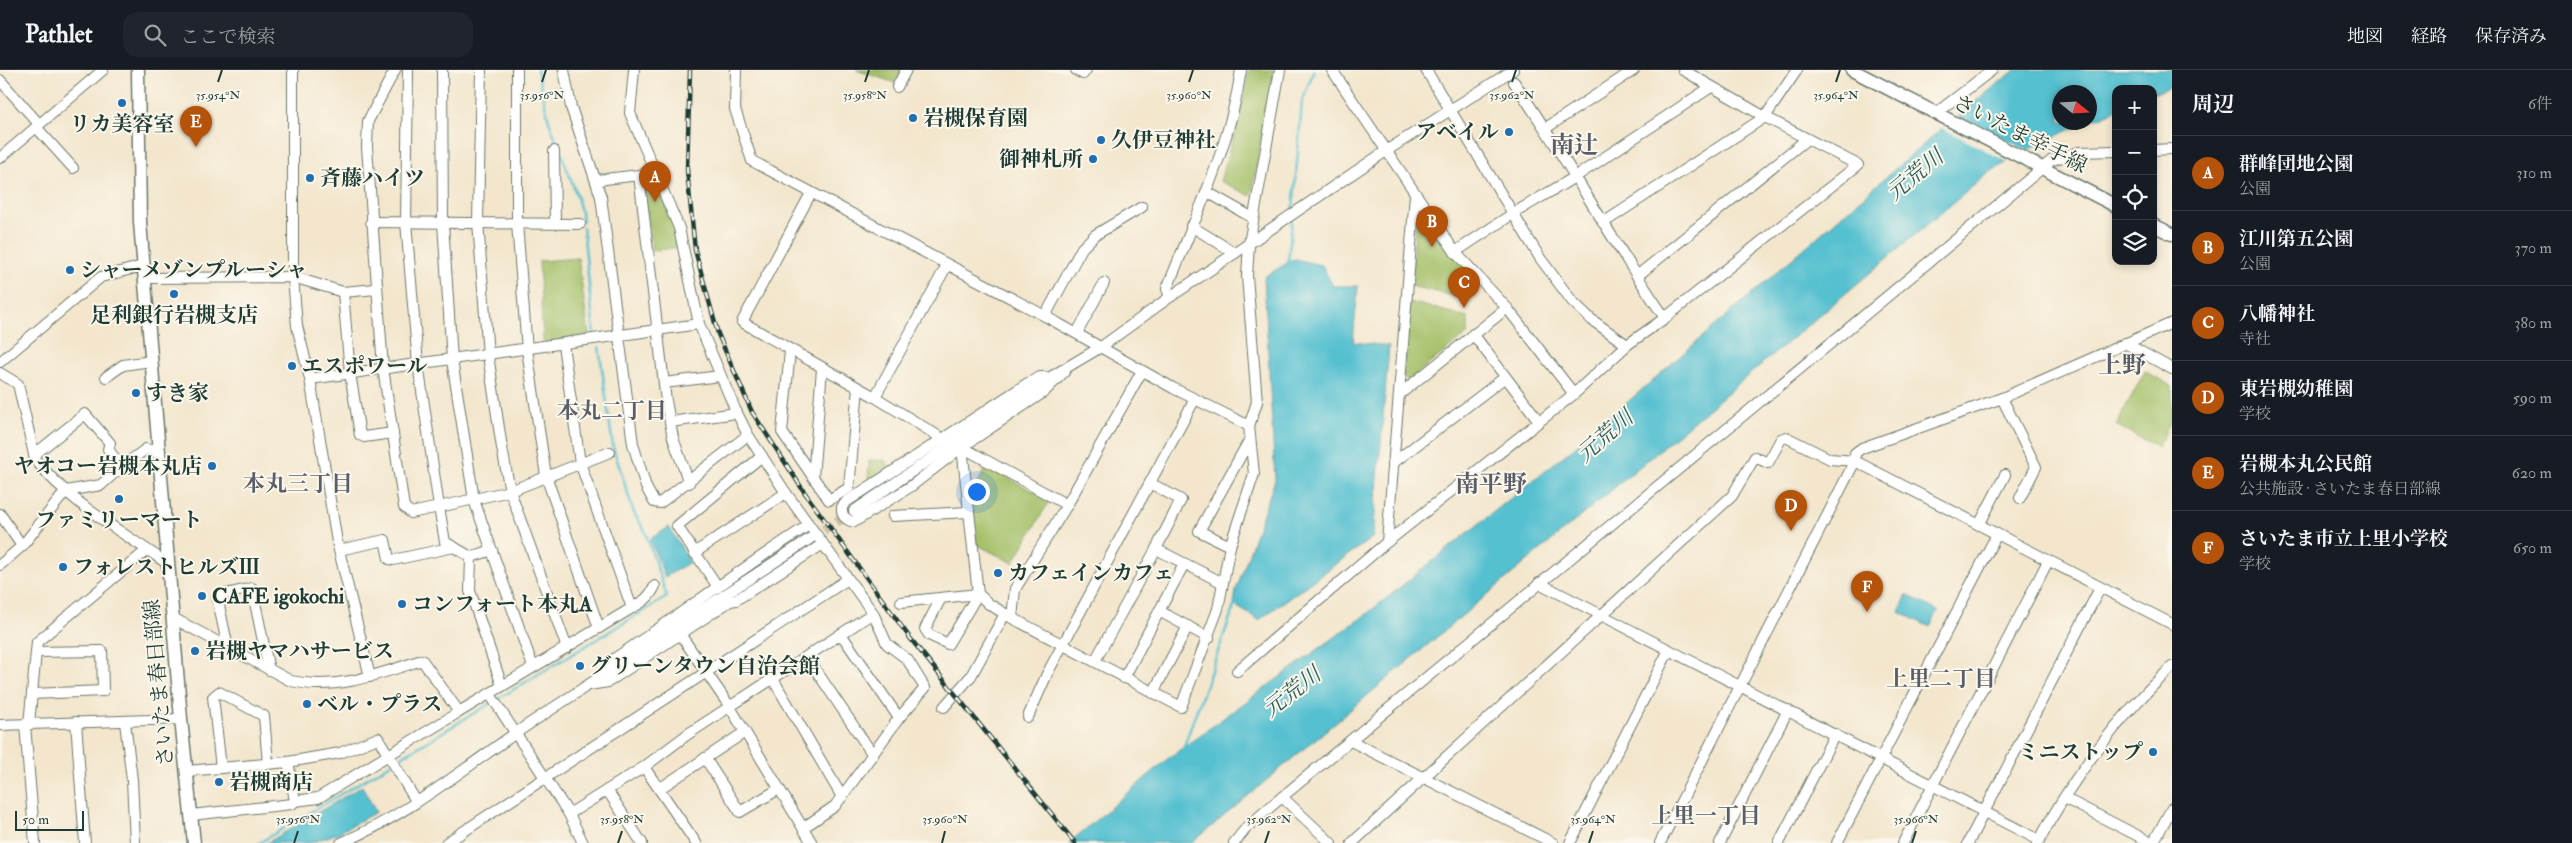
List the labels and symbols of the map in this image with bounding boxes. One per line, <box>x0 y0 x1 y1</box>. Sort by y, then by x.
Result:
north arrow <box>2052 85 2097 130</box>
text: 35.954°N <box>196 88 241 103</box>
text: 35.956°N <box>520 88 564 103</box>
text: 35.958°N <box>843 88 887 103</box>
text: 35.960°N <box>1166 88 1212 103</box>
text: 35.962°N <box>1489 88 1535 103</box>
text: 35.964°N <box>1813 88 1859 103</box>
street label: さいたま幸手線 <box>1948 89 2092 179</box>
marker: リカ美容室 <box>116 97 128 109</box>
place label: 岩槻保育園 <box>923 105 1028 132</box>
pin: E <box>180 106 212 147</box>
place label: リカ美容室 <box>70 111 174 138</box>
marker: 岩槻保育園 <box>907 112 919 124</box>
place label: アベイル <box>1416 119 1499 146</box>
marker: アベイル <box>1503 126 1515 138</box>
place label: 久伊豆神社 <box>1111 127 1216 154</box>
district label: 南辻 <box>1550 130 1598 161</box>
marker: 久伊豆神社 <box>1095 134 1107 146</box>
water label: 元荒川 <box>1881 142 1951 207</box>
place label: 御神札所 <box>999 146 1083 173</box>
marker: 御神札所 <box>1087 153 1099 165</box>
pin: A <box>639 161 671 202</box>
place label: 斉藤ハイツ <box>320 165 425 192</box>
marker: 斉藤ハイツ <box>304 172 316 184</box>
pin: B <box>1416 206 1448 247</box>
place label: シャーメゾンプルーシャ <box>80 257 307 284</box>
marker: シャーメゾンプルーシャ <box>64 264 76 276</box>
pin: C <box>1448 267 1480 308</box>
marker: 足利銀行岩槻支店 <box>168 288 180 300</box>
place label: 足利銀行岩槻支店 <box>90 302 258 329</box>
district label: 上野 <box>2098 350 2146 381</box>
place label: エスポワール <box>302 353 428 380</box>
marker: エスポワール <box>286 360 298 372</box>
place label: すき家 <box>146 380 209 407</box>
marker: すき家 <box>130 387 142 399</box>
district label: 本丸二丁目 <box>557 397 667 425</box>
water label: 元荒川 <box>1571 402 1641 468</box>
place label: ヤオコー岩槻本丸店 <box>14 453 202 480</box>
marker: ヤオコー岩槻本丸店 <box>206 460 218 472</box>
district label: 南平野 <box>1455 469 1527 500</box>
district label: 本丸三丁目 <box>243 470 353 498</box>
your location <box>964 479 990 505</box>
pin: D <box>1775 490 1807 531</box>
marker: ファミリーマート <box>113 493 125 505</box>
place label: ファミリーマート <box>35 507 203 534</box>
place label: フォレストヒルズⅢ <box>73 554 260 581</box>
place label: カフェインカフェ <box>1008 560 1174 587</box>
marker: フォレストヒルズⅢ <box>57 561 69 573</box>
marker: カフェインカフェ <box>992 567 1004 579</box>
pin: F <box>1851 571 1883 612</box>
place label: CAFE igokochi <box>212 583 345 610</box>
marker: CAFE igokochi <box>196 590 208 602</box>
place label: コンフォート本丸A <box>412 591 593 618</box>
street label: さいたま春日部線 <box>138 598 180 768</box>
marker: コンフォート本丸A <box>396 598 408 610</box>
place label: 岩槻ヤマハサービス <box>205 638 394 665</box>
marker: 岩槻ヤマハサービス <box>189 645 201 657</box>
place label: グリーンタウン自治会館 <box>590 653 820 680</box>
water label: 元荒川 <box>1257 659 1328 723</box>
marker: グリーンタウン自治会館 <box>574 660 586 672</box>
district label: 上里二丁目 <box>1886 665 1996 693</box>
place label: ベル・プラス <box>317 691 442 718</box>
marker: ベル・プラス <box>301 698 313 710</box>
place label: ミニストップ <box>2018 739 2143 766</box>
marker: ミニストップ <box>2147 746 2159 758</box>
place label: 岩槻商店 <box>229 769 313 796</box>
marker: 岩槻商店 <box>213 776 225 788</box>
district label: 上里一丁目 <box>1651 802 1761 830</box>
scale bar <box>15 808 84 831</box>
text: 35.956°N <box>276 812 320 827</box>
text: 35.958°N <box>600 812 644 827</box>
text: 35.960°N <box>922 812 968 827</box>
text: 35.962°N <box>1246 812 1292 827</box>
text: 35.964°N <box>1570 812 1616 827</box>
text: 35.966°N <box>1893 812 1939 827</box>

